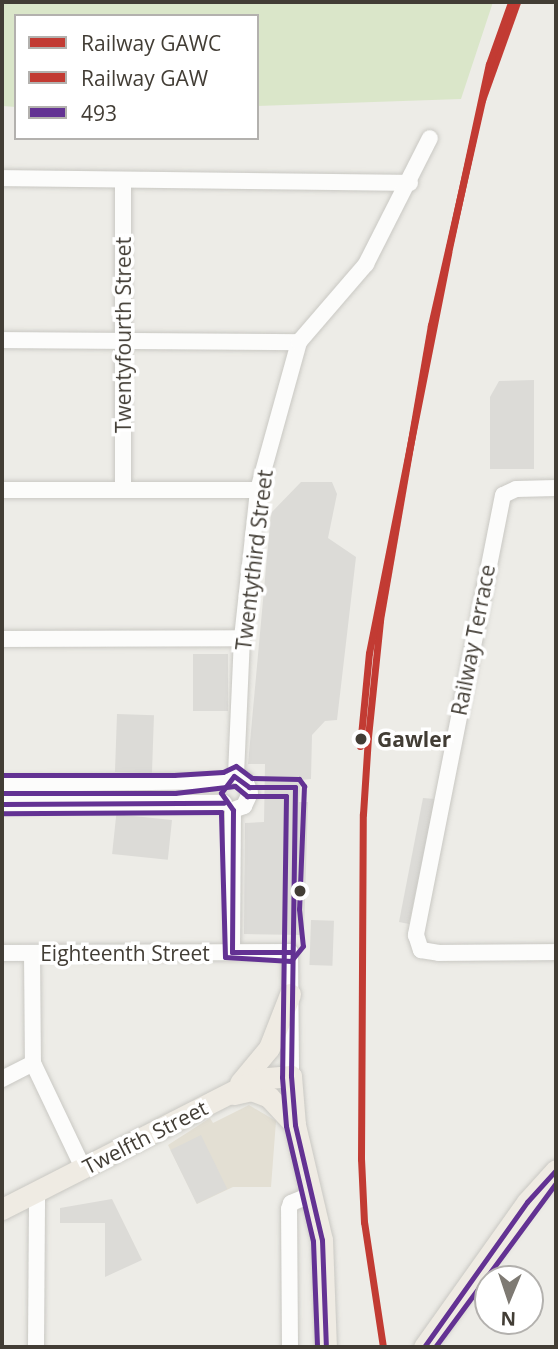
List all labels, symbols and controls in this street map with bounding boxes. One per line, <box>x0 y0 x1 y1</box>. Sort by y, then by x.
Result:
legend <box>14 14 259 140</box>
text: Railway GAWC <box>81 29 221 57</box>
text: Railway GAW <box>81 64 208 92</box>
text: 493 <box>81 99 117 127</box>
street label: Twentyfourth Street <box>110 237 136 433</box>
street label: Twentythird Street <box>230 468 278 652</box>
street label: Railway Terrace <box>446 562 500 718</box>
place label: Gawler <box>377 726 451 752</box>
marker: Gawler <box>351 729 371 749</box>
unlabelled marker <box>293 884 307 898</box>
street label: Eighteenth Street <box>40 940 210 966</box>
street label: Twelfth Street <box>78 1095 212 1179</box>
north arrow <box>474 1265 544 1335</box>
text: N <box>500 1306 517 1332</box>

